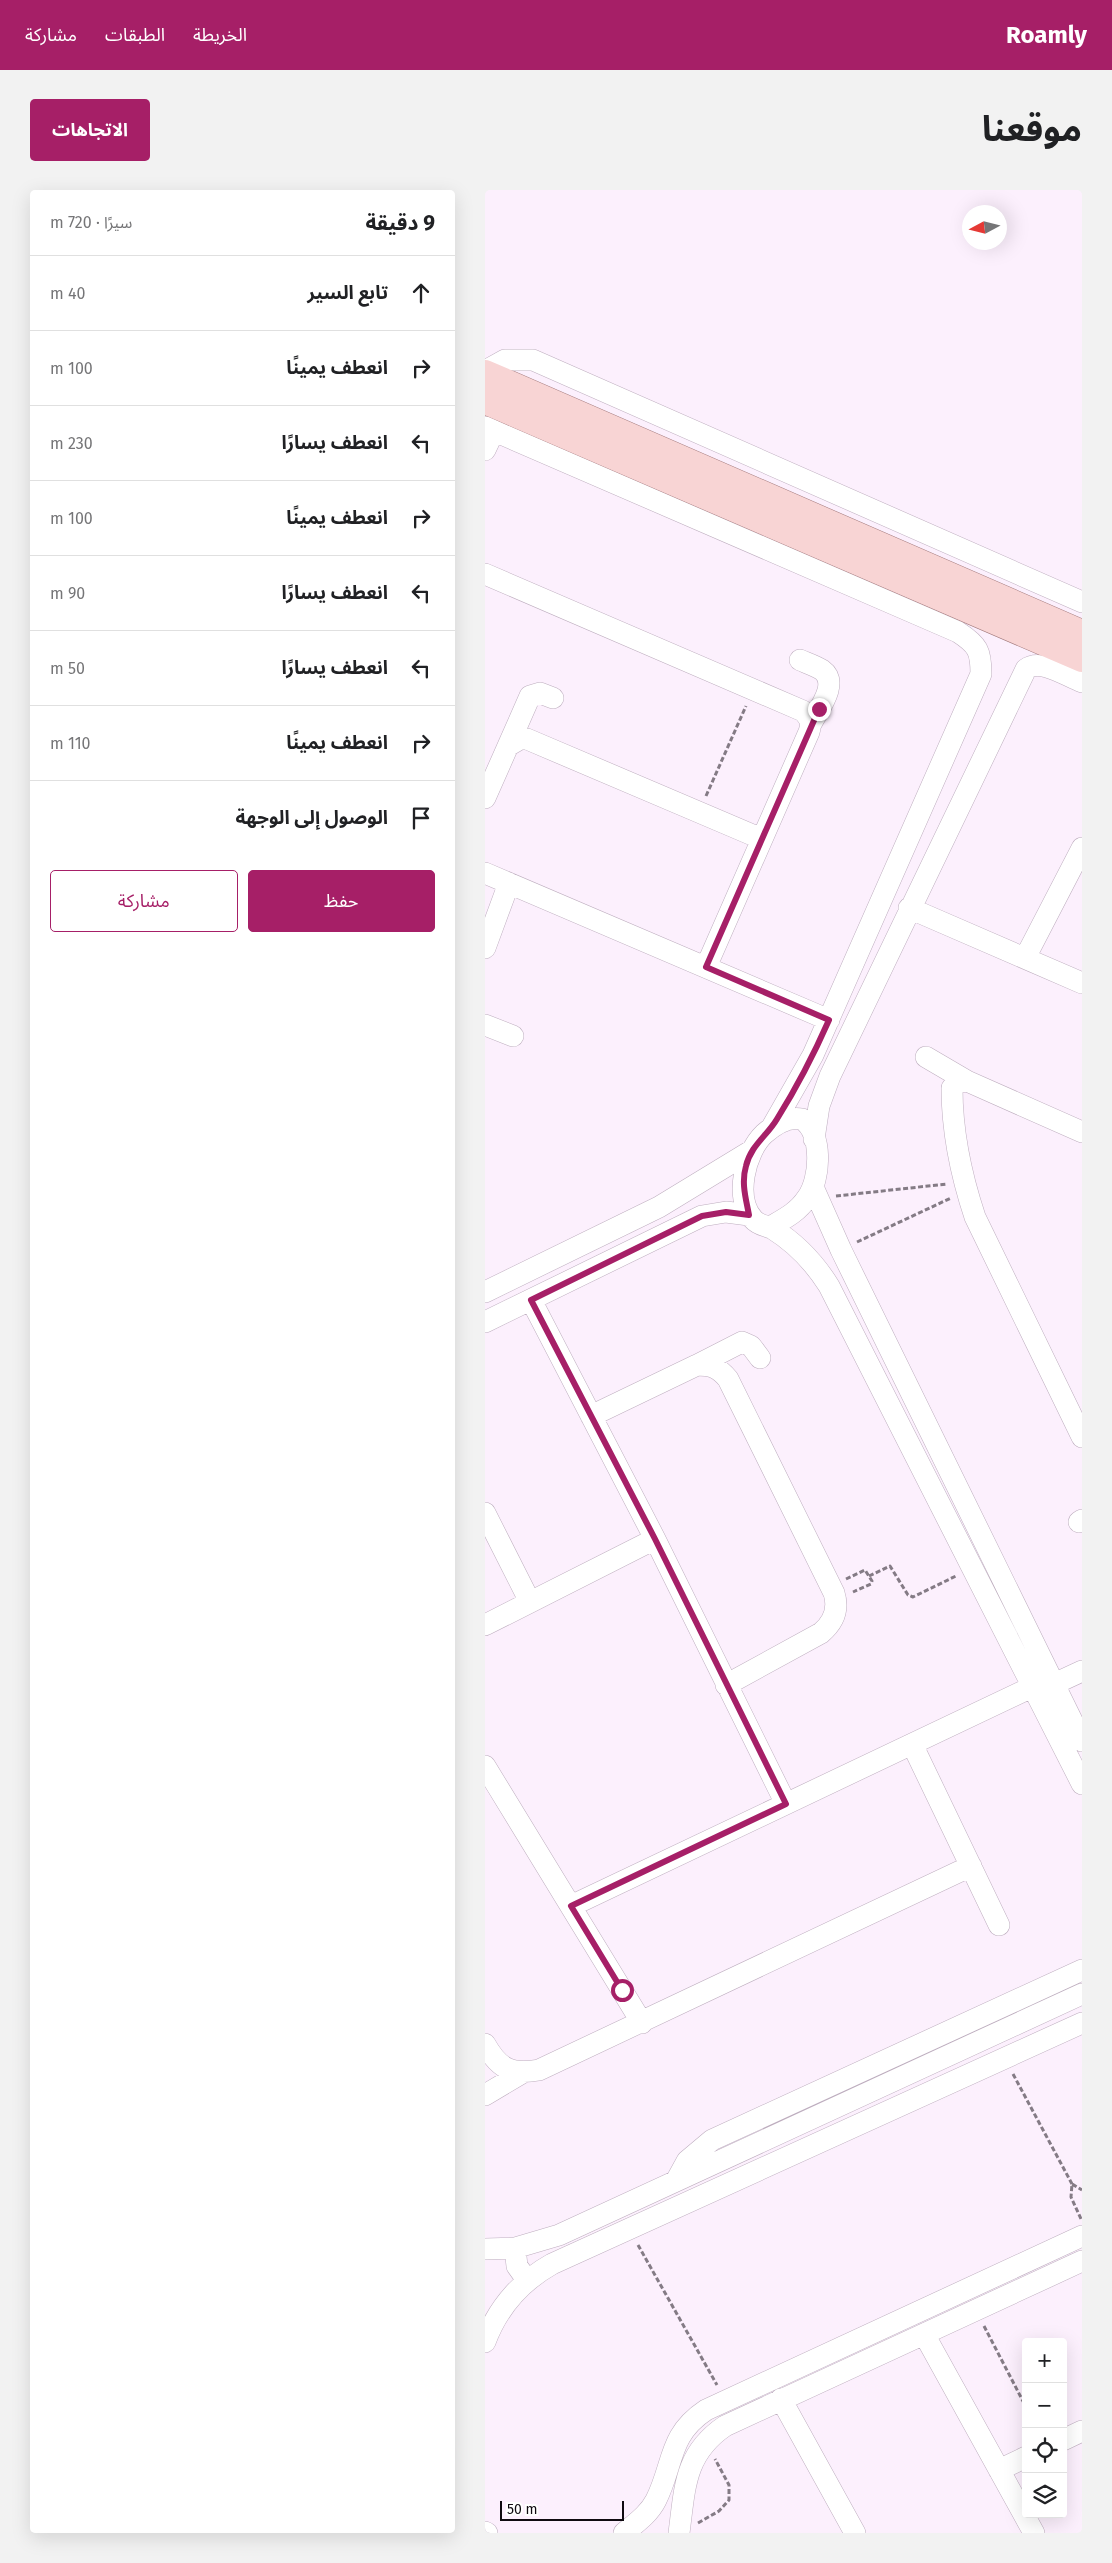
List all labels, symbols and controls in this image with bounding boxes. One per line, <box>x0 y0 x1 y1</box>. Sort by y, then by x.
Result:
text: Roamly <box>1006 21 1087 49</box>
text: مشاركة <box>25 24 77 46</box>
text: الطبقات <box>105 24 165 46</box>
text: الخريطة <box>193 24 247 46</box>
button: الاتجاهات <box>30 99 150 161</box>
text: موقعنا <box>982 108 1082 150</box>
north arrow <box>962 205 1007 250</box>
text: 9 دقيقة <box>365 210 435 236</box>
text: سيرًا · 720 m <box>50 213 132 232</box>
icon: ahead <box>407 279 435 307</box>
text: تابع السير <box>307 281 388 304</box>
text: 40 m <box>50 284 85 303</box>
icon: right <box>407 354 435 382</box>
text: انعطف يمينًا <box>286 356 388 379</box>
text: 100 m <box>50 359 93 378</box>
icon: left <box>407 429 435 457</box>
text: انعطف يسارًا <box>281 431 388 454</box>
text: 230 m <box>50 434 93 453</box>
icon: right <box>407 504 435 532</box>
text: انعطف يمينًا <box>286 506 388 529</box>
text: 100 m <box>50 509 93 528</box>
icon: left <box>407 579 435 607</box>
text: انعطف يسارًا <box>281 581 388 604</box>
text: 90 m <box>50 584 85 603</box>
icon: left <box>407 654 435 682</box>
text: انعطف يسارًا <box>281 656 388 679</box>
text: 50 m <box>50 659 85 678</box>
route end <box>808 698 831 721</box>
icon: right <box>407 729 435 757</box>
text: انعطف يمينًا <box>286 731 388 754</box>
text: 110 m <box>50 734 91 753</box>
icon: arrive <box>407 804 435 832</box>
text: الوصول إلى الوجهة <box>236 806 388 829</box>
button: مشاركة <box>50 870 238 932</box>
button: حفظ <box>248 870 435 932</box>
route start <box>611 1979 634 2002</box>
map controls <box>1022 2338 1067 2518</box>
button: + <box>1022 2338 1067 2383</box>
button: − <box>1022 2383 1067 2428</box>
button: locate <box>1022 2428 1067 2473</box>
button: layers <box>1022 2473 1067 2518</box>
scale bar <box>500 2498 624 2521</box>
text: 50 m <box>507 2501 538 2518</box>

